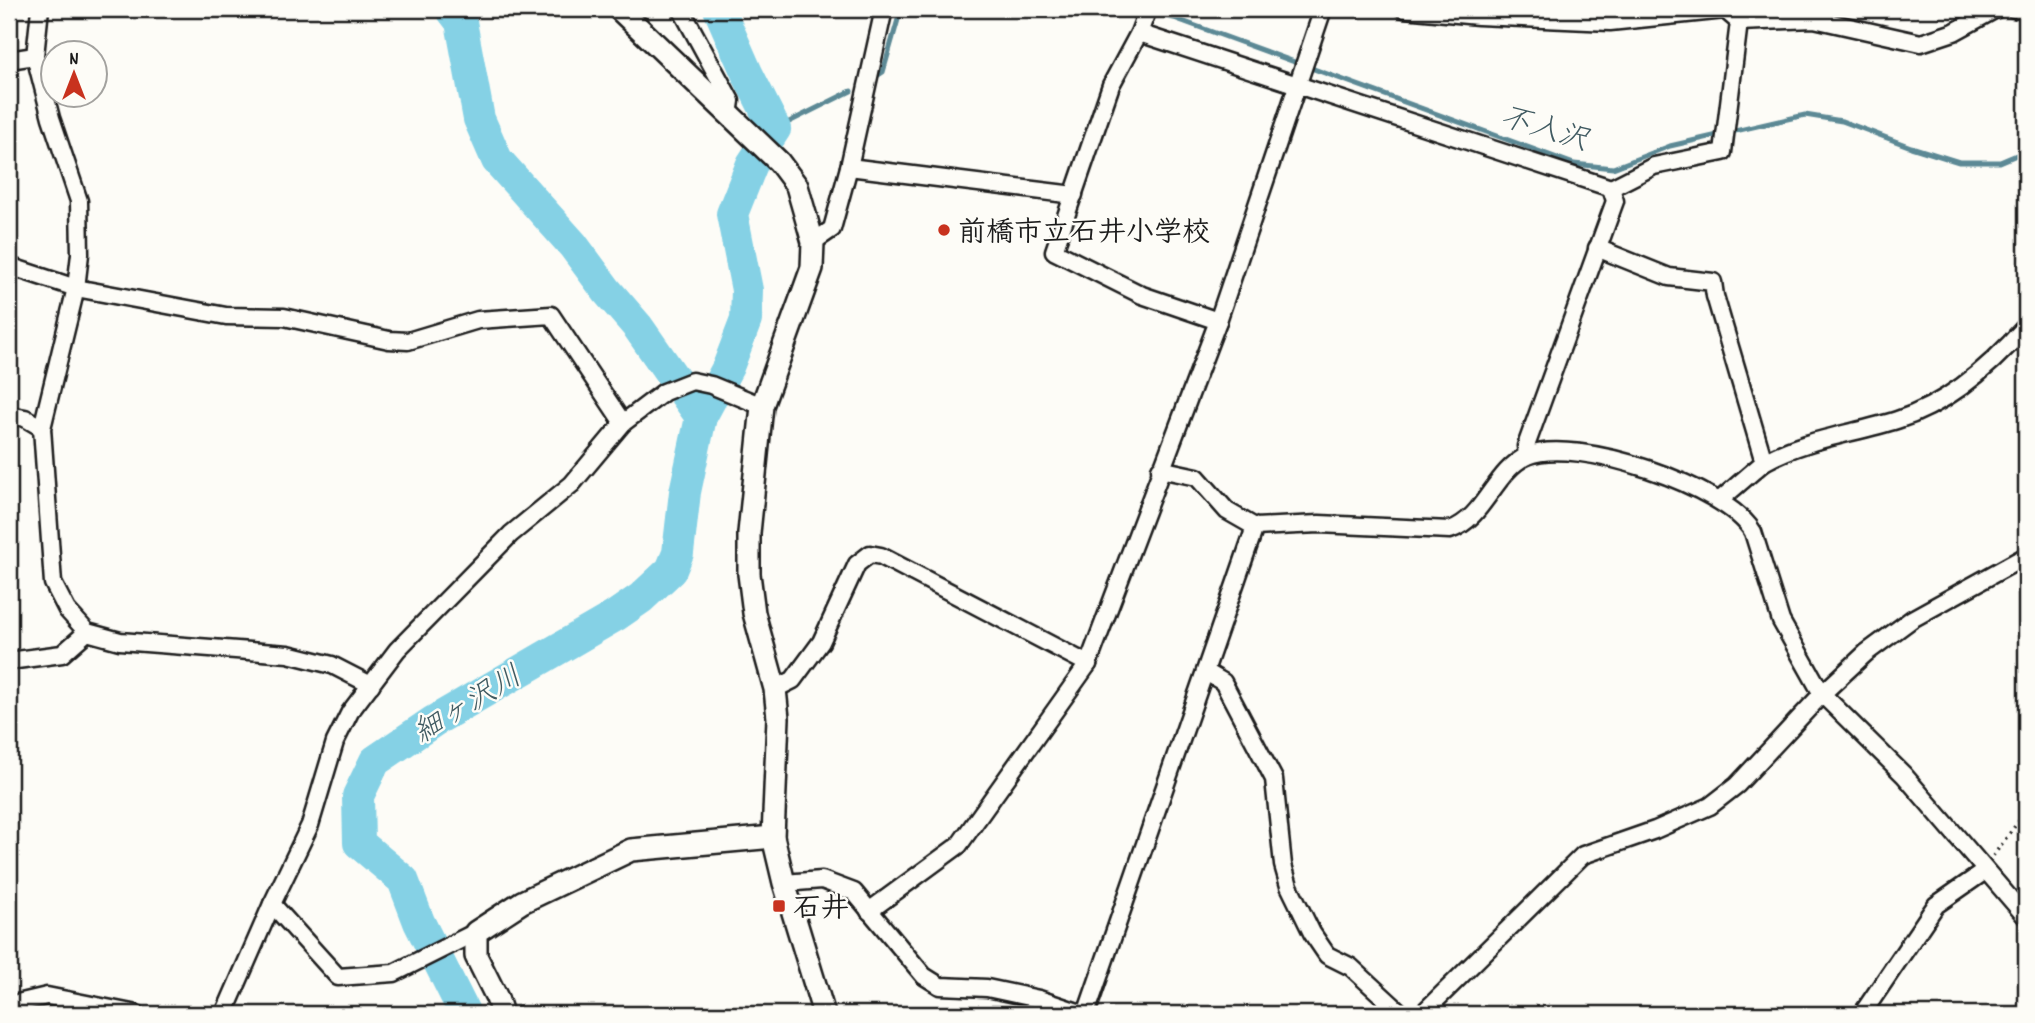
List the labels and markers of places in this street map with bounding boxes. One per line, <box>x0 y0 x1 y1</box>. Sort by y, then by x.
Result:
place label: 前橋市立石井小学校 <box>958 215 1210 255</box>
marker: 前橋市立石井小学校 <box>936 222 952 238</box>
place label: 石井 <box>793 891 849 931</box>
marker: 石井 <box>771 898 787 914</box>

